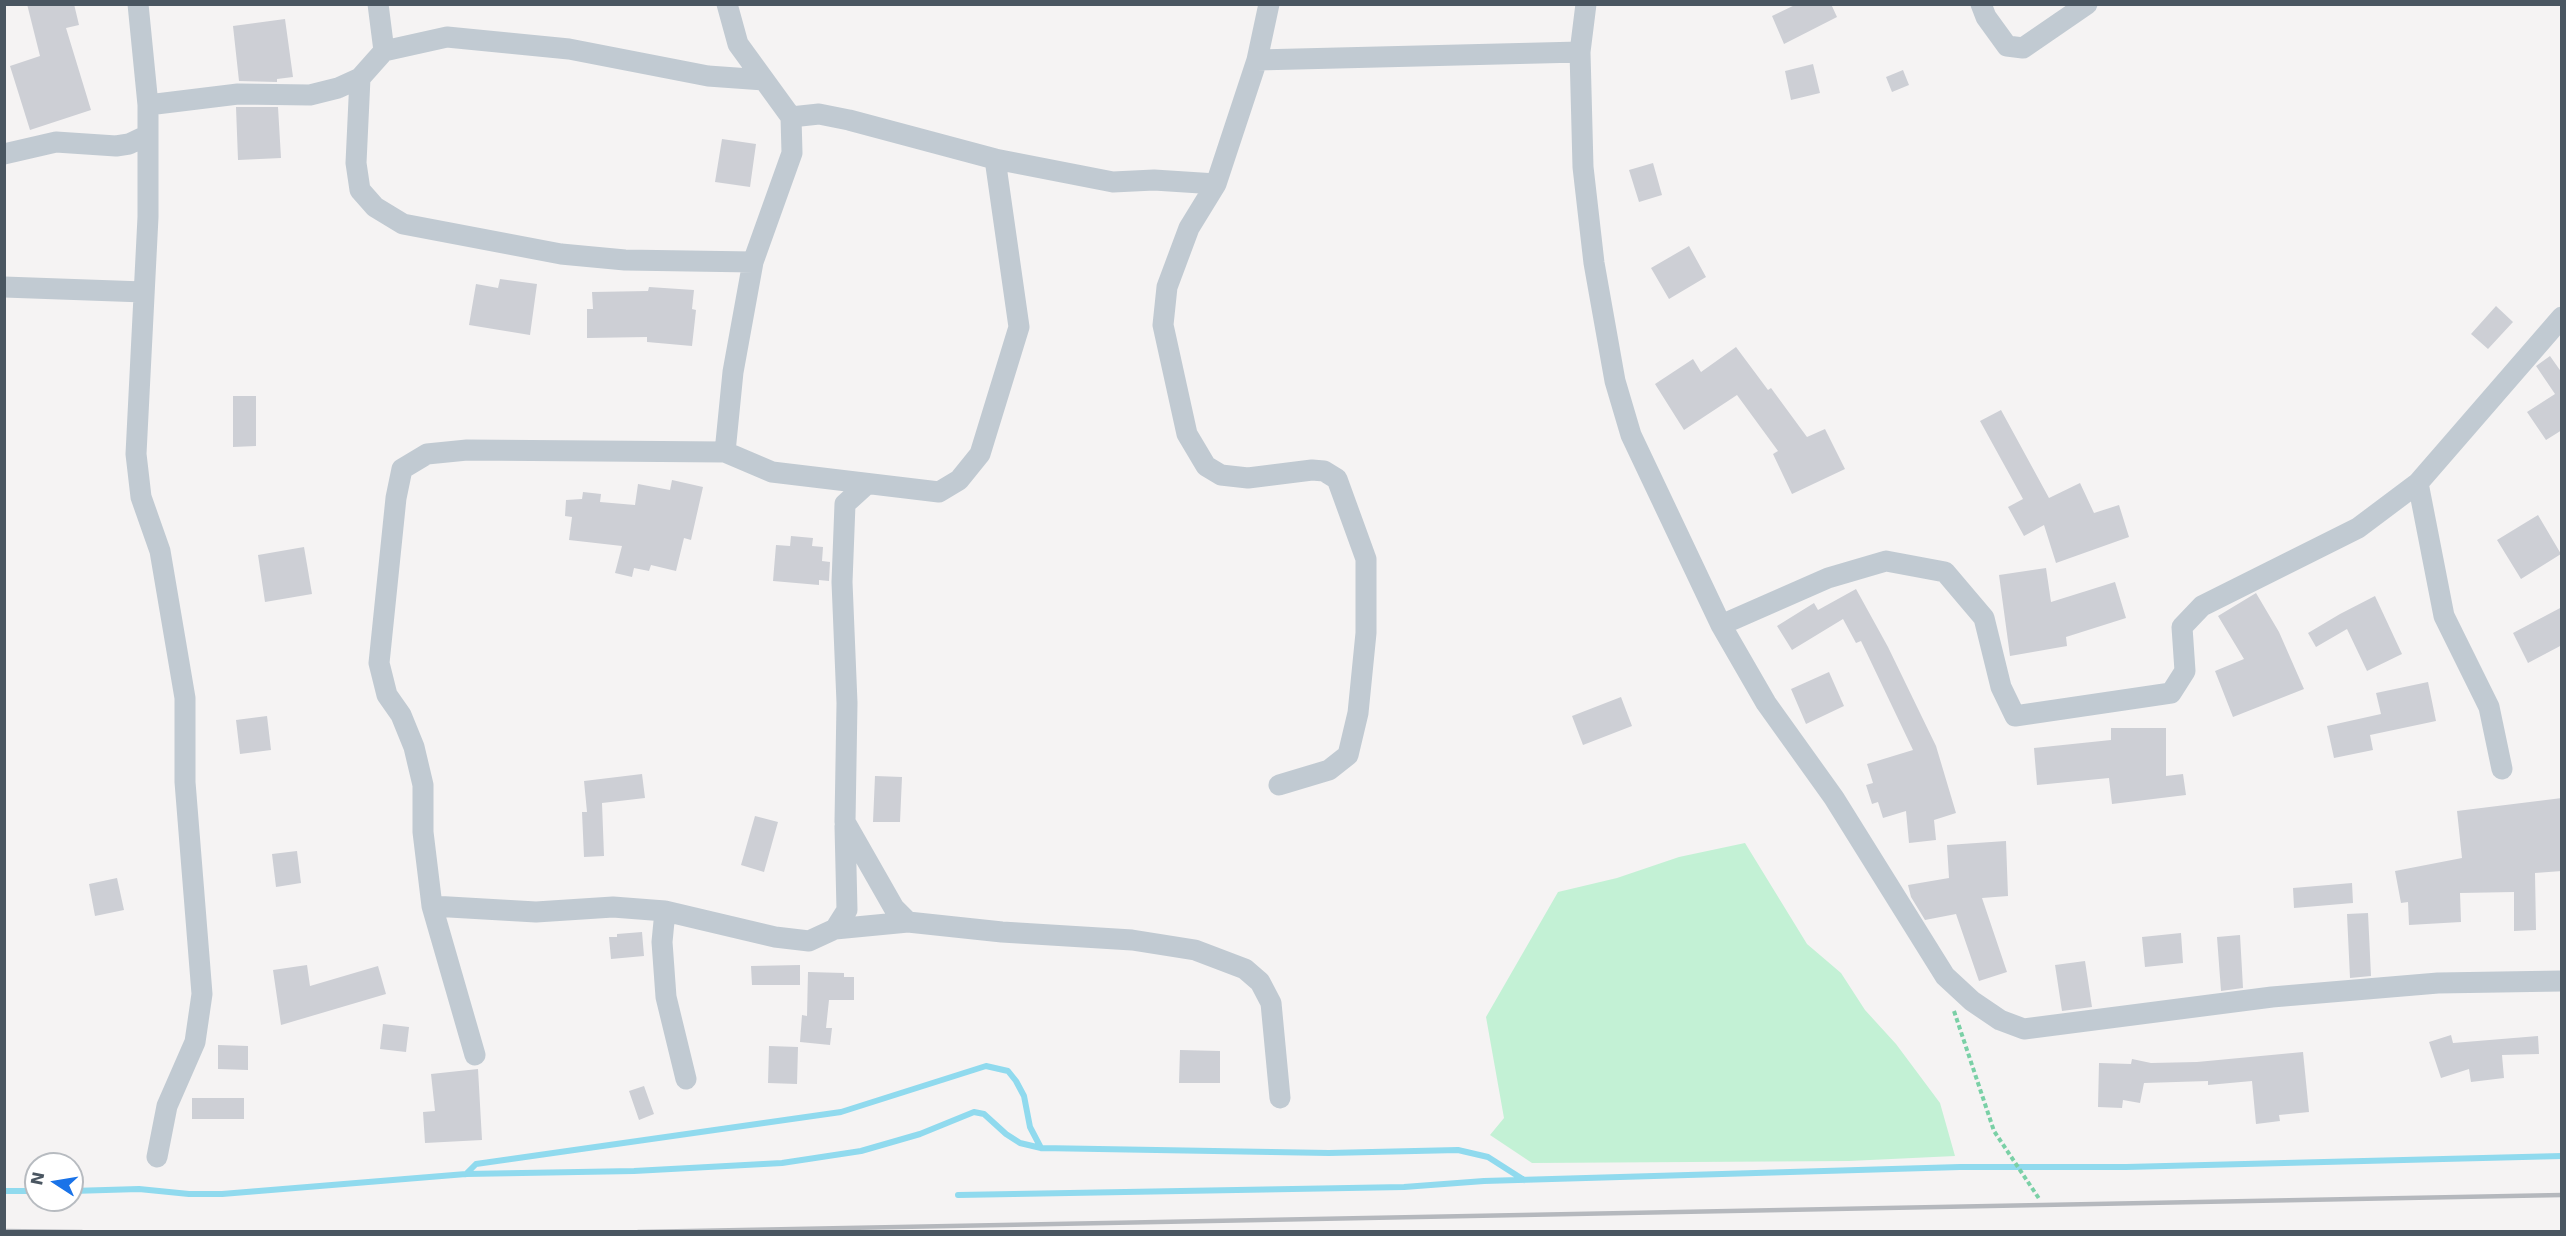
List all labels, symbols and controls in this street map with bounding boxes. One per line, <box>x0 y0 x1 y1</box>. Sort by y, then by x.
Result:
north arrow <box>24 1152 84 1212</box>
text: N <box>27 1170 49 1187</box>

